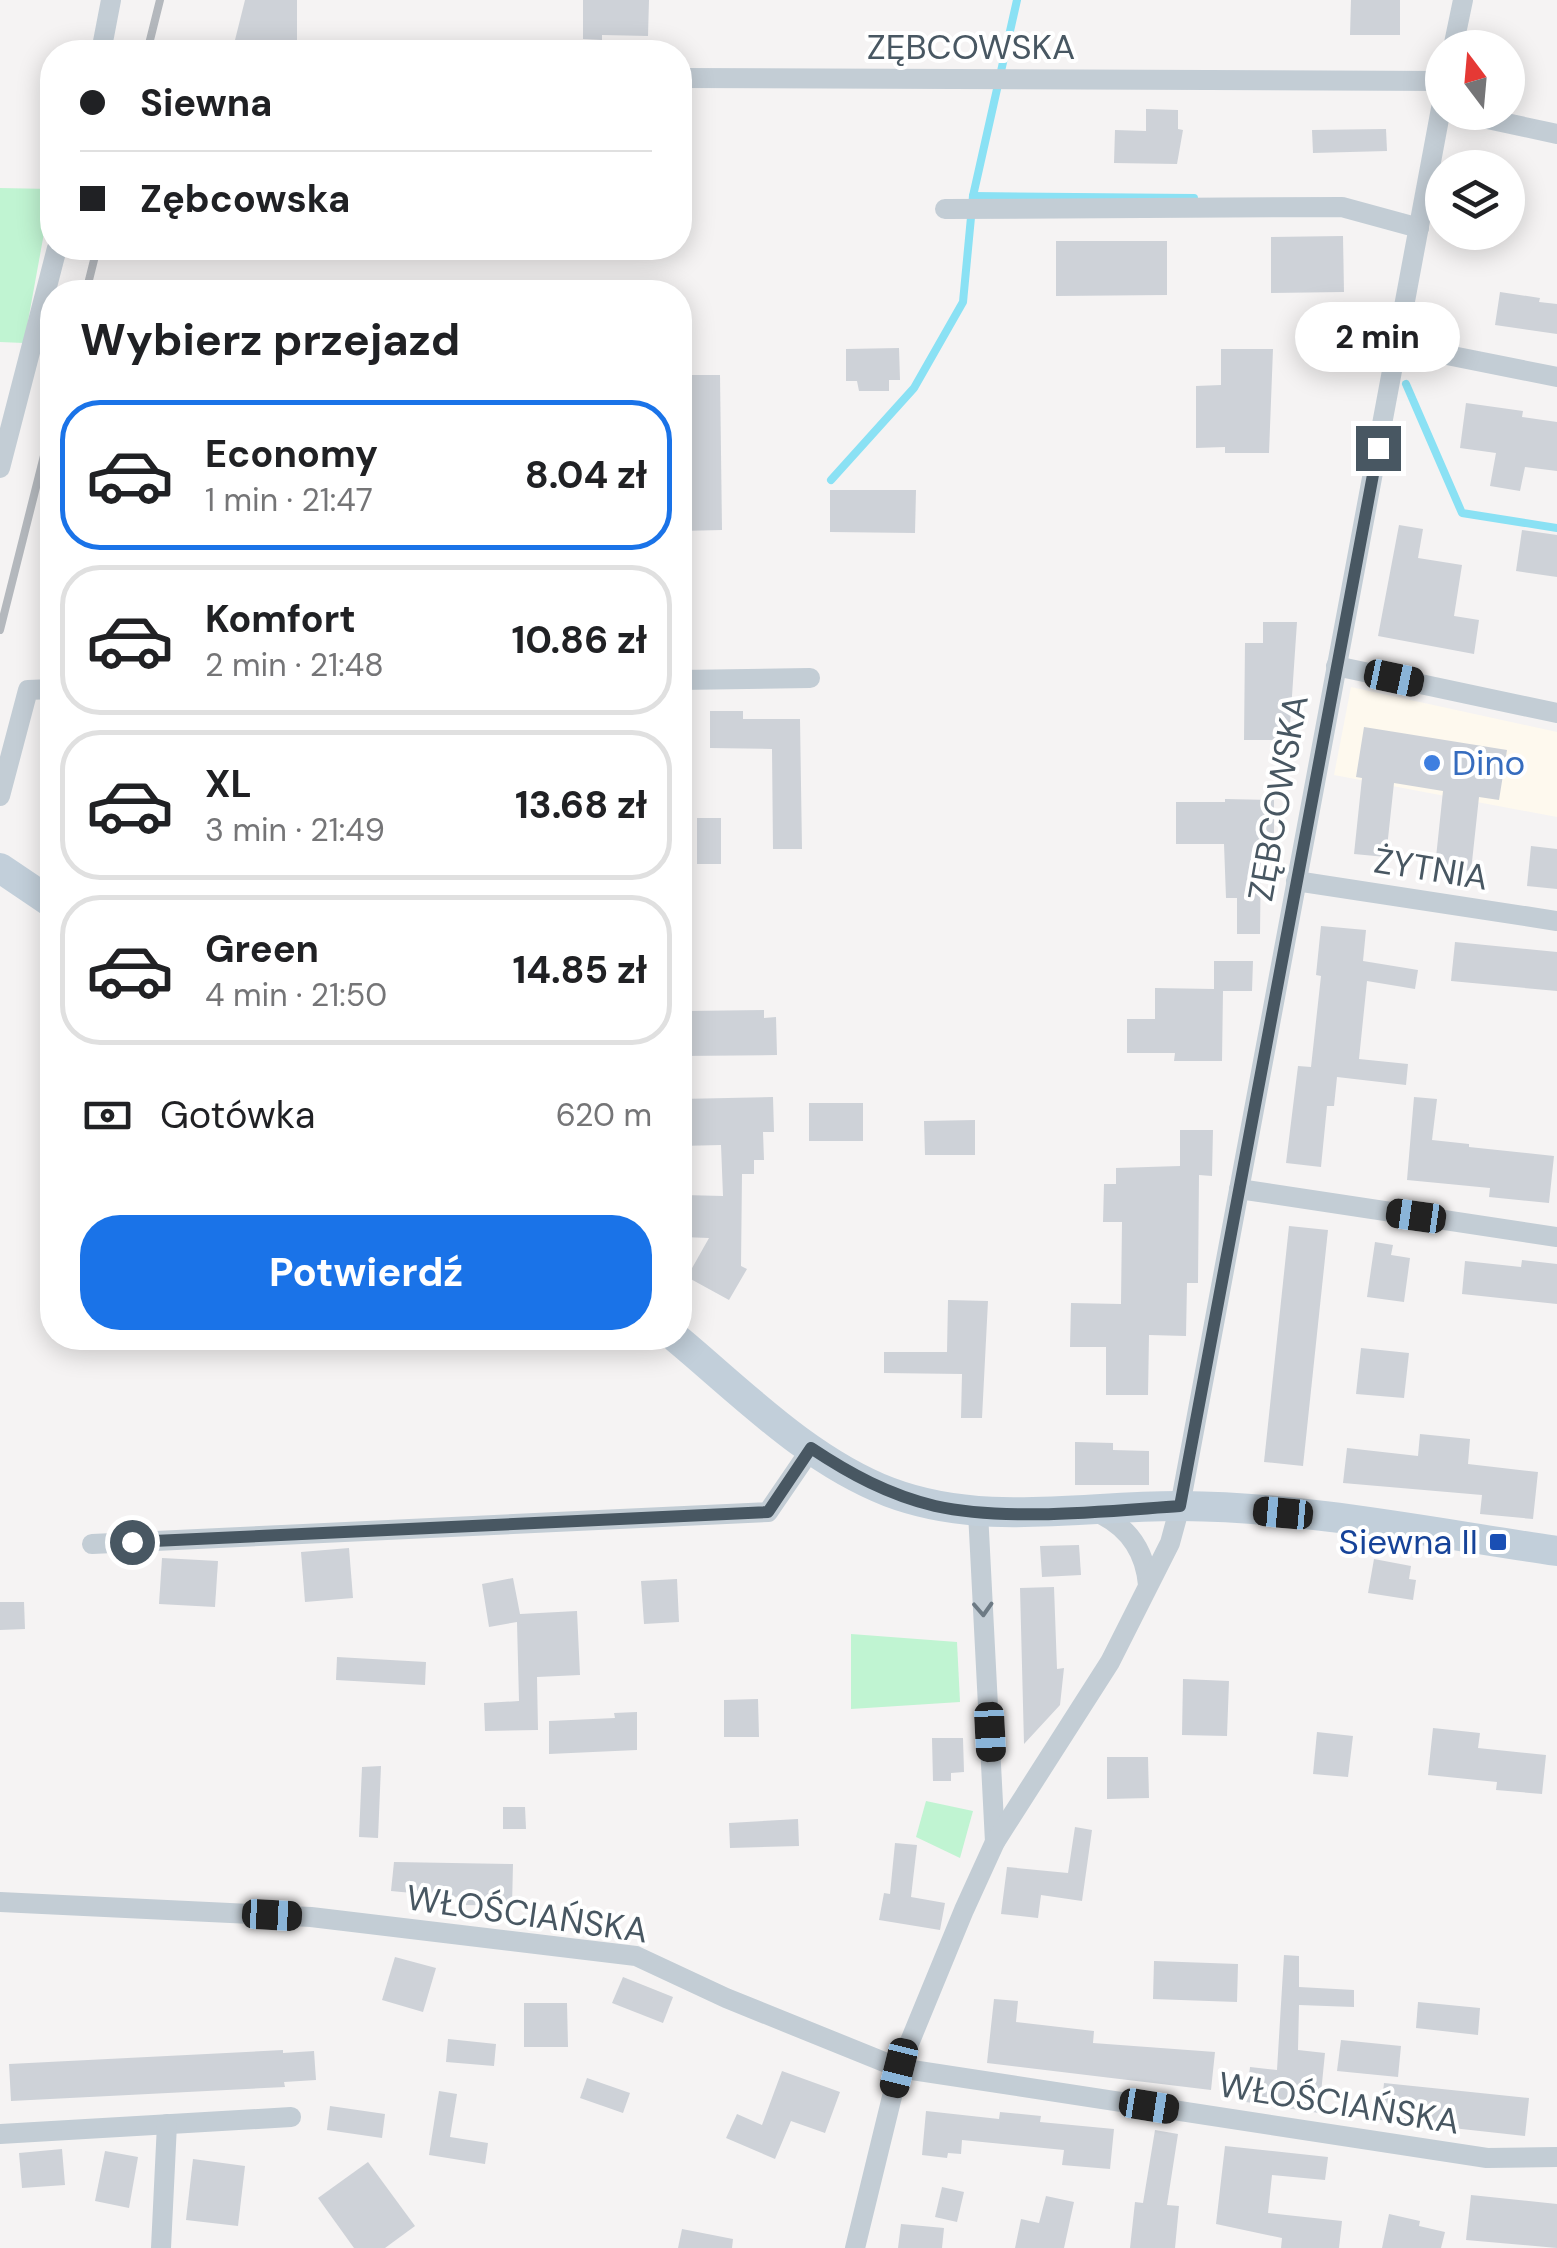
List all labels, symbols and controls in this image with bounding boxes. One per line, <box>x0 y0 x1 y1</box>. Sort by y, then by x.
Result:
street label: ZĘBCOWSKA <box>867 24 1075 70</box>
north arrow <box>1425 30 1525 130</box>
map controls <box>1425 30 1525 250</box>
text: Siewna <box>140 78 272 128</box>
button: layers <box>1425 150 1525 250</box>
text: Zębcowska <box>140 174 350 224</box>
callout: 2 min <box>1296 303 1460 373</box>
text: Wybierz przejazd <box>80 310 460 369</box>
text: 2 min <box>1335 316 1420 358</box>
route end <box>1356 426 1401 471</box>
text: Economy <box>205 429 378 479</box>
icon: car <box>85 430 175 520</box>
text: 8.04 zł <box>525 450 647 500</box>
text: 1 min · 21:47 <box>205 479 373 521</box>
text: Komfort <box>205 594 356 644</box>
icon: car <box>85 595 175 685</box>
text: 10.86 zł <box>511 615 647 665</box>
text: 2 min · 21:48 <box>205 644 384 686</box>
car <box>1362 657 1426 699</box>
street label: ZĘBCOWSKA <box>1237 691 1319 905</box>
place label: Dino <box>1452 740 1525 786</box>
marker: Dino <box>1421 752 1443 774</box>
text: XL <box>205 759 252 809</box>
icon: car <box>85 760 175 850</box>
text: 13.68 zł <box>515 780 647 830</box>
text: 3 min · 21:49 <box>205 809 385 851</box>
street label: ŻYTNIA <box>1371 837 1491 901</box>
text: Green <box>205 924 319 974</box>
icon: car <box>85 925 175 1015</box>
text: 14.85 zł <box>512 945 647 995</box>
text: 4 min · 21:50 <box>205 974 387 1016</box>
icon: cash <box>80 1088 135 1143</box>
text: Gotówka <box>160 1090 315 1140</box>
text: 620 m <box>556 1094 652 1136</box>
car <box>1384 1197 1448 1235</box>
button: Potwierdź <box>80 1215 652 1330</box>
car <box>1252 1495 1314 1531</box>
place label: Siewna II <box>1339 1519 1478 1565</box>
route start <box>110 1520 155 1565</box>
marker: Siewna II <box>1487 1531 1509 1553</box>
one-way arrow <box>973 1602 994 1618</box>
car <box>973 1701 1007 1763</box>
street label: WŁOŚCIAŃSKA <box>403 1874 651 1954</box>
car <box>241 1898 303 1932</box>
car <box>877 2035 921 2101</box>
street label: WŁOŚCIAŃSKA <box>1215 2061 1463 2145</box>
car <box>1117 2086 1181 2126</box>

